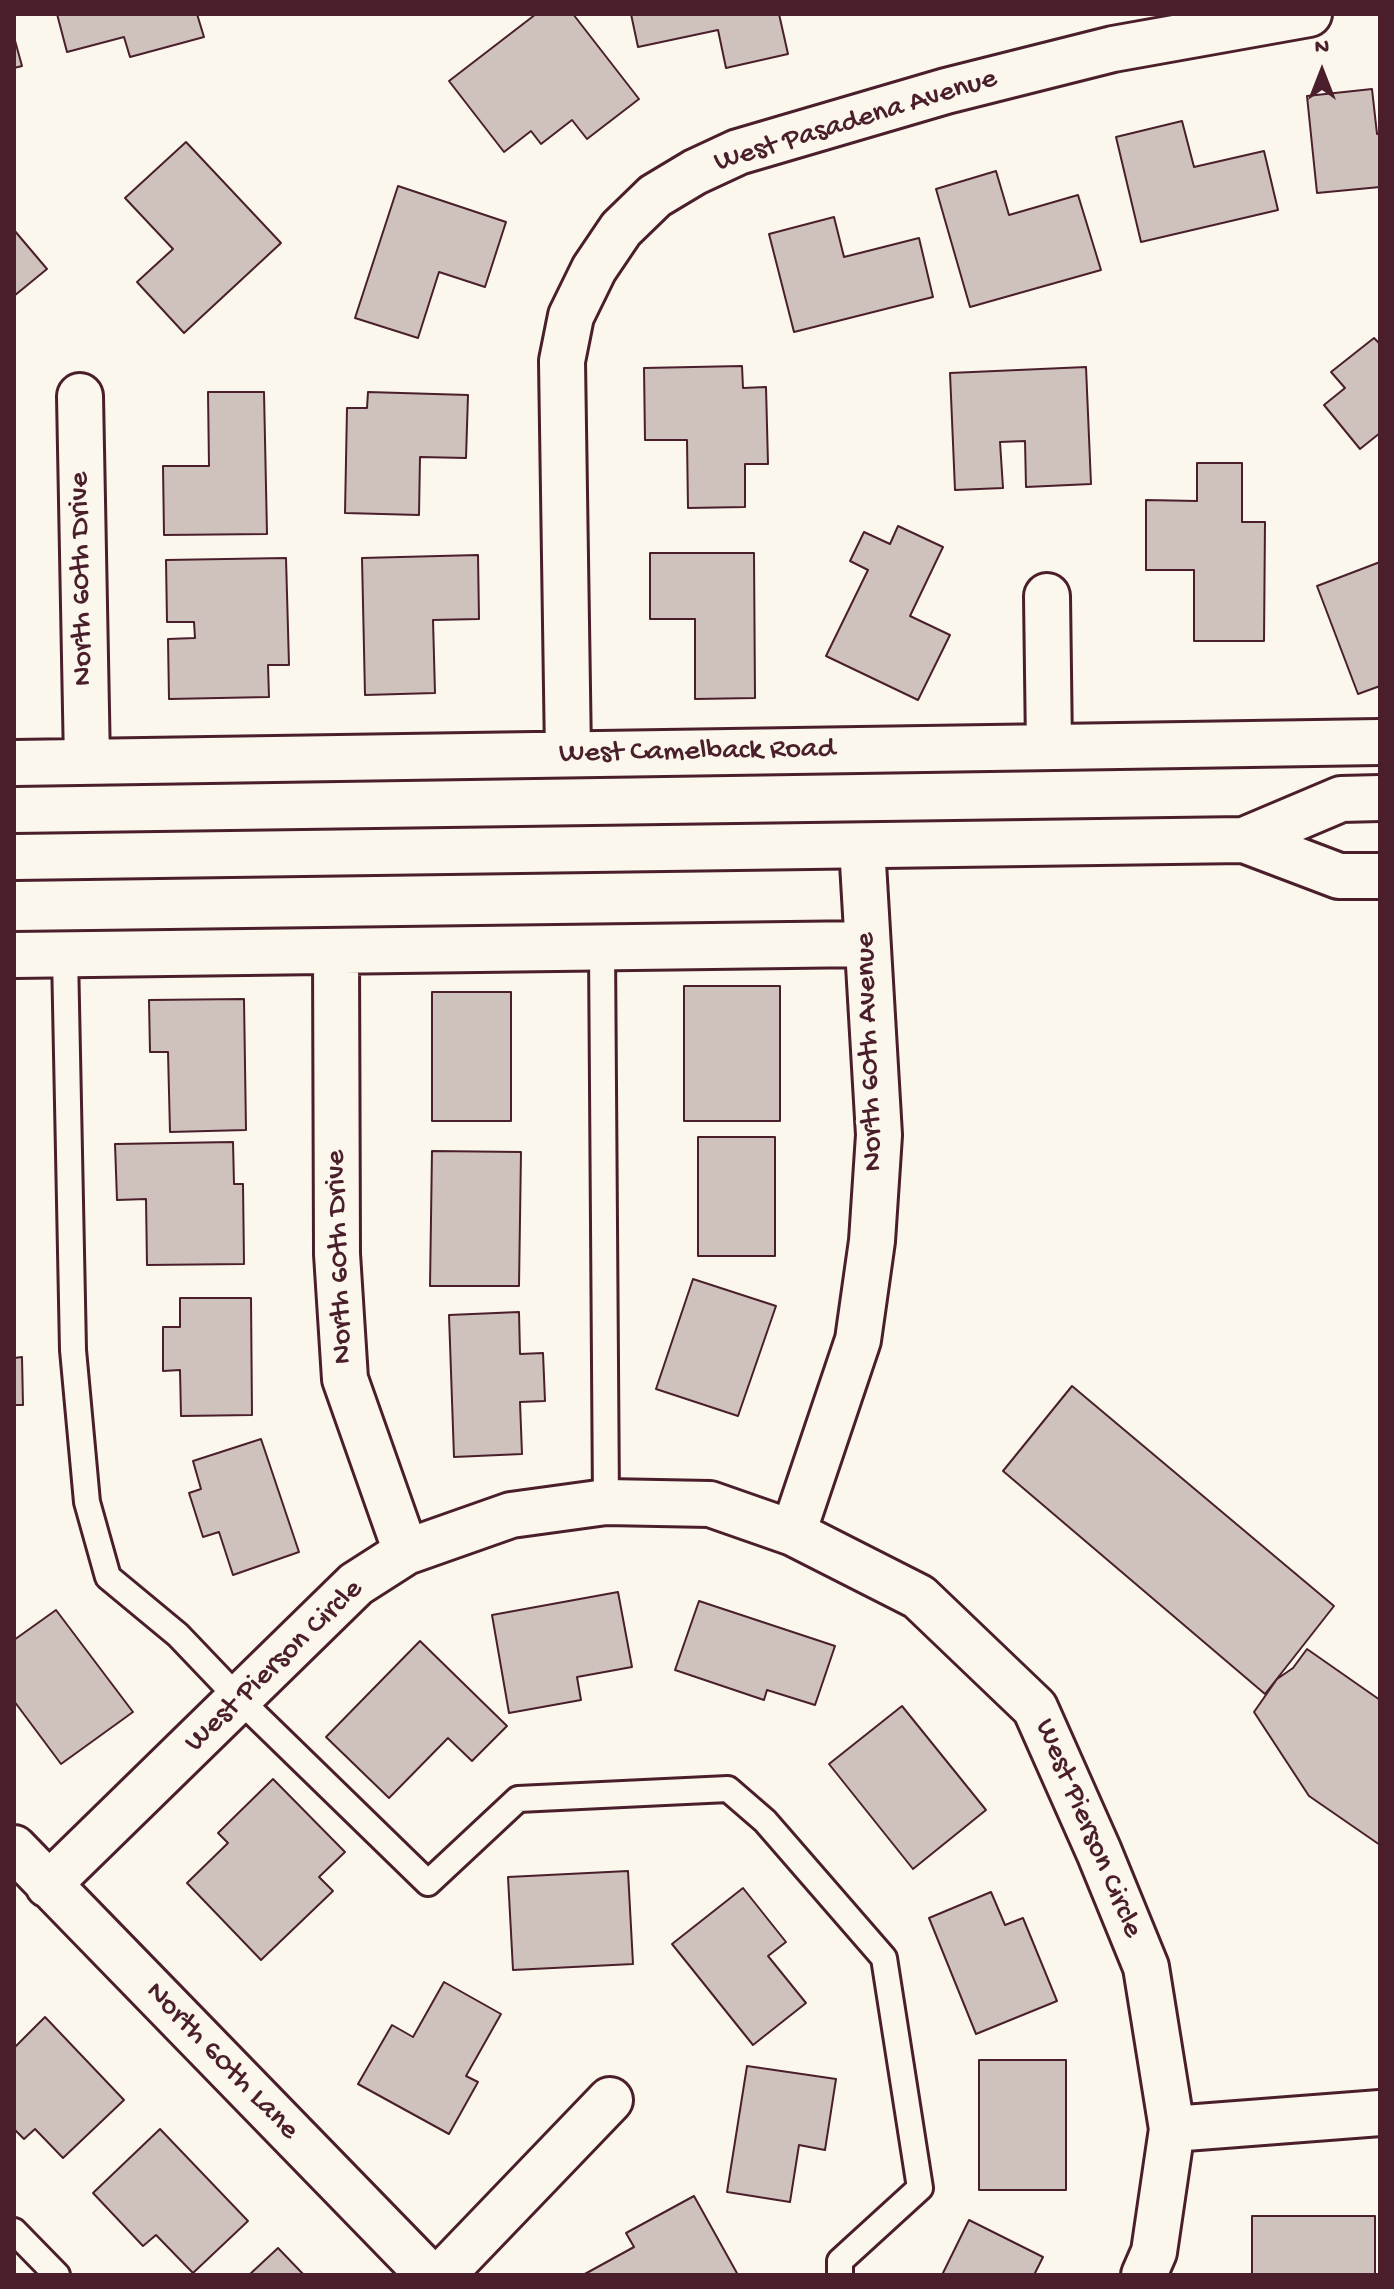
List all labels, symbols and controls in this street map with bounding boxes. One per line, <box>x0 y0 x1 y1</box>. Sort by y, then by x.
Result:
north arrow <box>1282 32 1362 112</box>
text: N <box>1315 35 1329 61</box>
street label: West Pasadena Avenue <box>710 62 1002 182</box>
street label: North 60th Drive <box>63 472 103 686</box>
street label: West Camelback Road <box>559 733 835 773</box>
street label: North 60th Avenue <box>849 932 893 1172</box>
street label: North 60th Drive <box>319 1149 363 1365</box>
street label: West Pierson Circle <box>178 1573 372 1761</box>
street label: West Pierson Circle <box>1025 1714 1149 1944</box>
street label: North 60th Lane <box>136 1975 306 2149</box>

